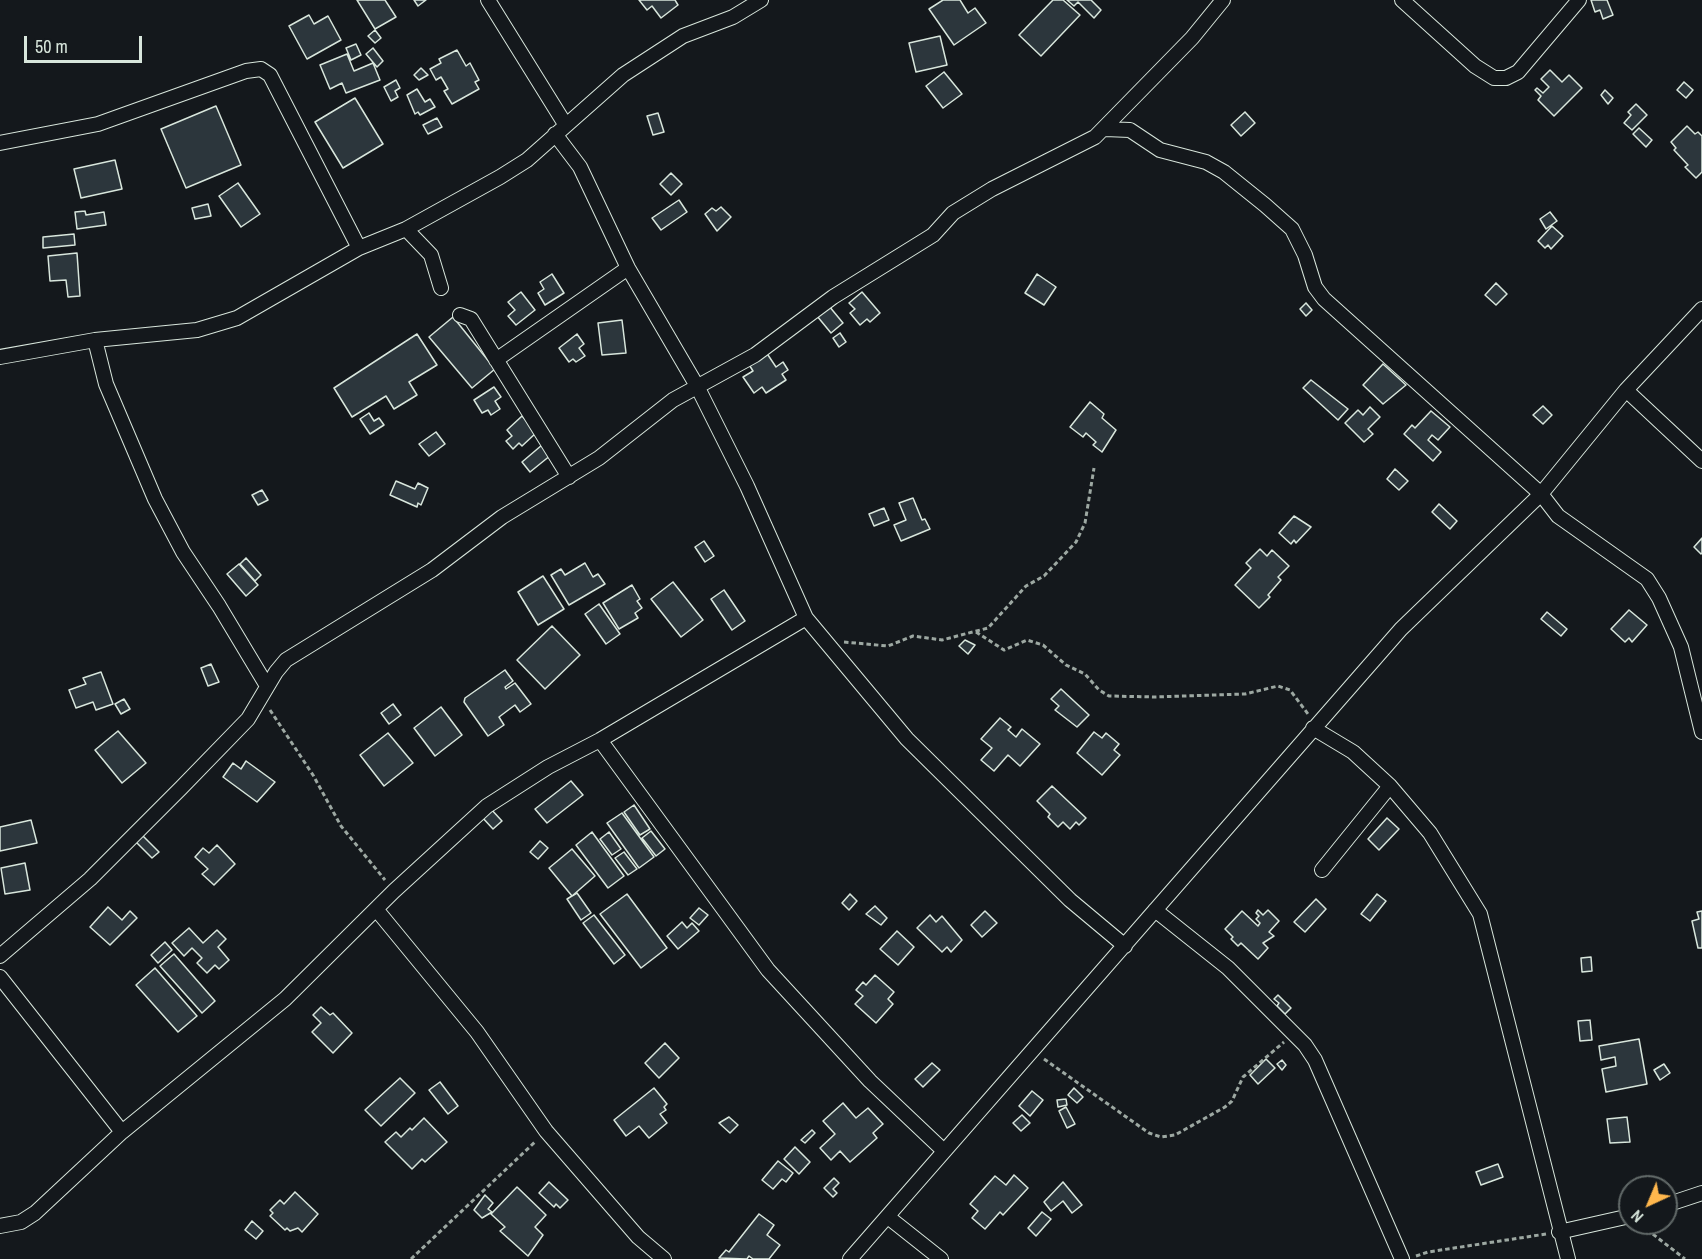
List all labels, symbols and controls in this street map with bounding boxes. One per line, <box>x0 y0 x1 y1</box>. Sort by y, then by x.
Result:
scale bar <box>27 24 146 62</box>
text: 50 m <box>35 34 68 59</box>
north arrow <box>1618 1175 1678 1235</box>
text: N <box>1626 1205 1648 1228</box>

